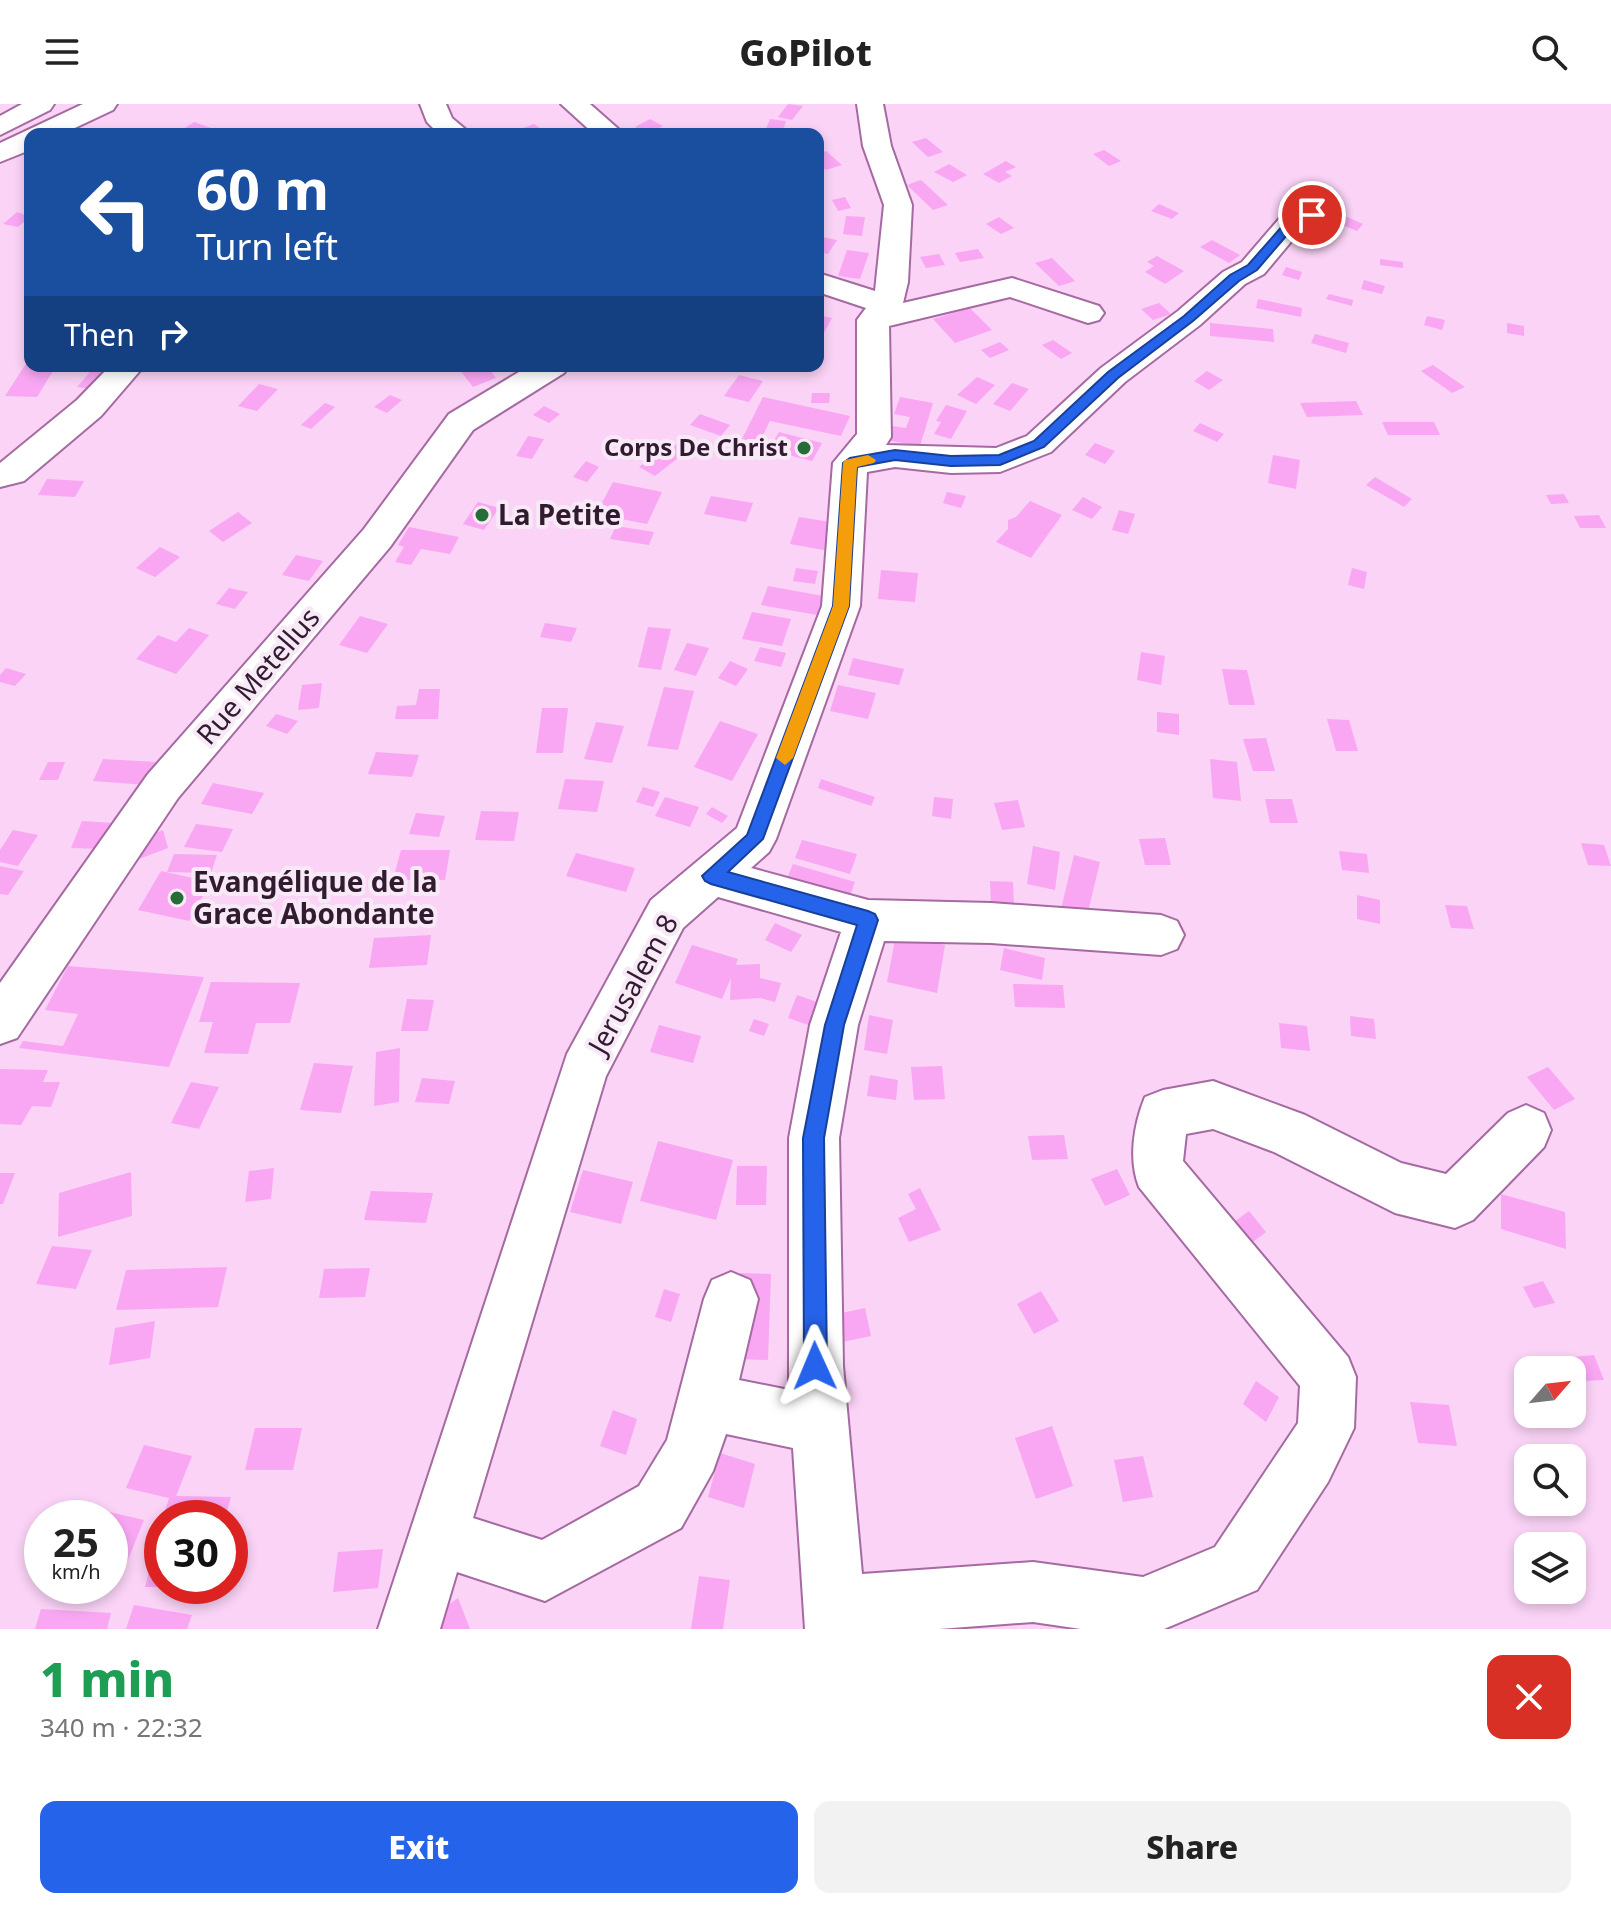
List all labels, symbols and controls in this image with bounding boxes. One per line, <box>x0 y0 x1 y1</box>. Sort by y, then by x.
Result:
text: GoPilot <box>739 28 872 77</box>
icon: menu <box>40 30 84 74</box>
icon: search <box>1527 30 1571 74</box>
text: 60 m <box>196 150 329 226</box>
icon: left <box>64 160 168 264</box>
pin <box>1278 181 1346 249</box>
icon: arrive <box>1290 193 1334 237</box>
text: Turn left <box>196 222 338 271</box>
icon: right <box>151 312 195 356</box>
text: Then <box>64 314 135 355</box>
place label: Corps De Christ <box>604 430 788 463</box>
marker: Corps De Christ <box>795 439 813 457</box>
place label: La Petite <box>498 495 621 533</box>
marker: La Petite <box>473 506 491 524</box>
street label: Rue Metellus <box>187 599 327 752</box>
place label: Evangélique de la Grace Abondante <box>193 862 437 932</box>
marker: Evangélique de la Grace Abondante <box>168 889 186 907</box>
street label: Jerusalem 8 <box>577 907 686 1063</box>
position arrow <box>773 1324 857 1408</box>
north arrow <box>1514 1356 1586 1428</box>
map controls <box>1514 1356 1586 1604</box>
button: search <box>1514 1444 1586 1516</box>
speed limit sign: 30 <box>144 1500 248 1604</box>
text: 25 <box>53 1514 99 1569</box>
button: layers <box>1514 1532 1586 1604</box>
text: km/h <box>51 1558 101 1585</box>
text: 1 min <box>40 1646 174 1711</box>
button: close <box>1487 1655 1571 1739</box>
text: 340 m · 22:32 <box>40 1709 203 1745</box>
button: Exit <box>40 1801 798 1893</box>
button: Share <box>814 1801 1571 1893</box>

